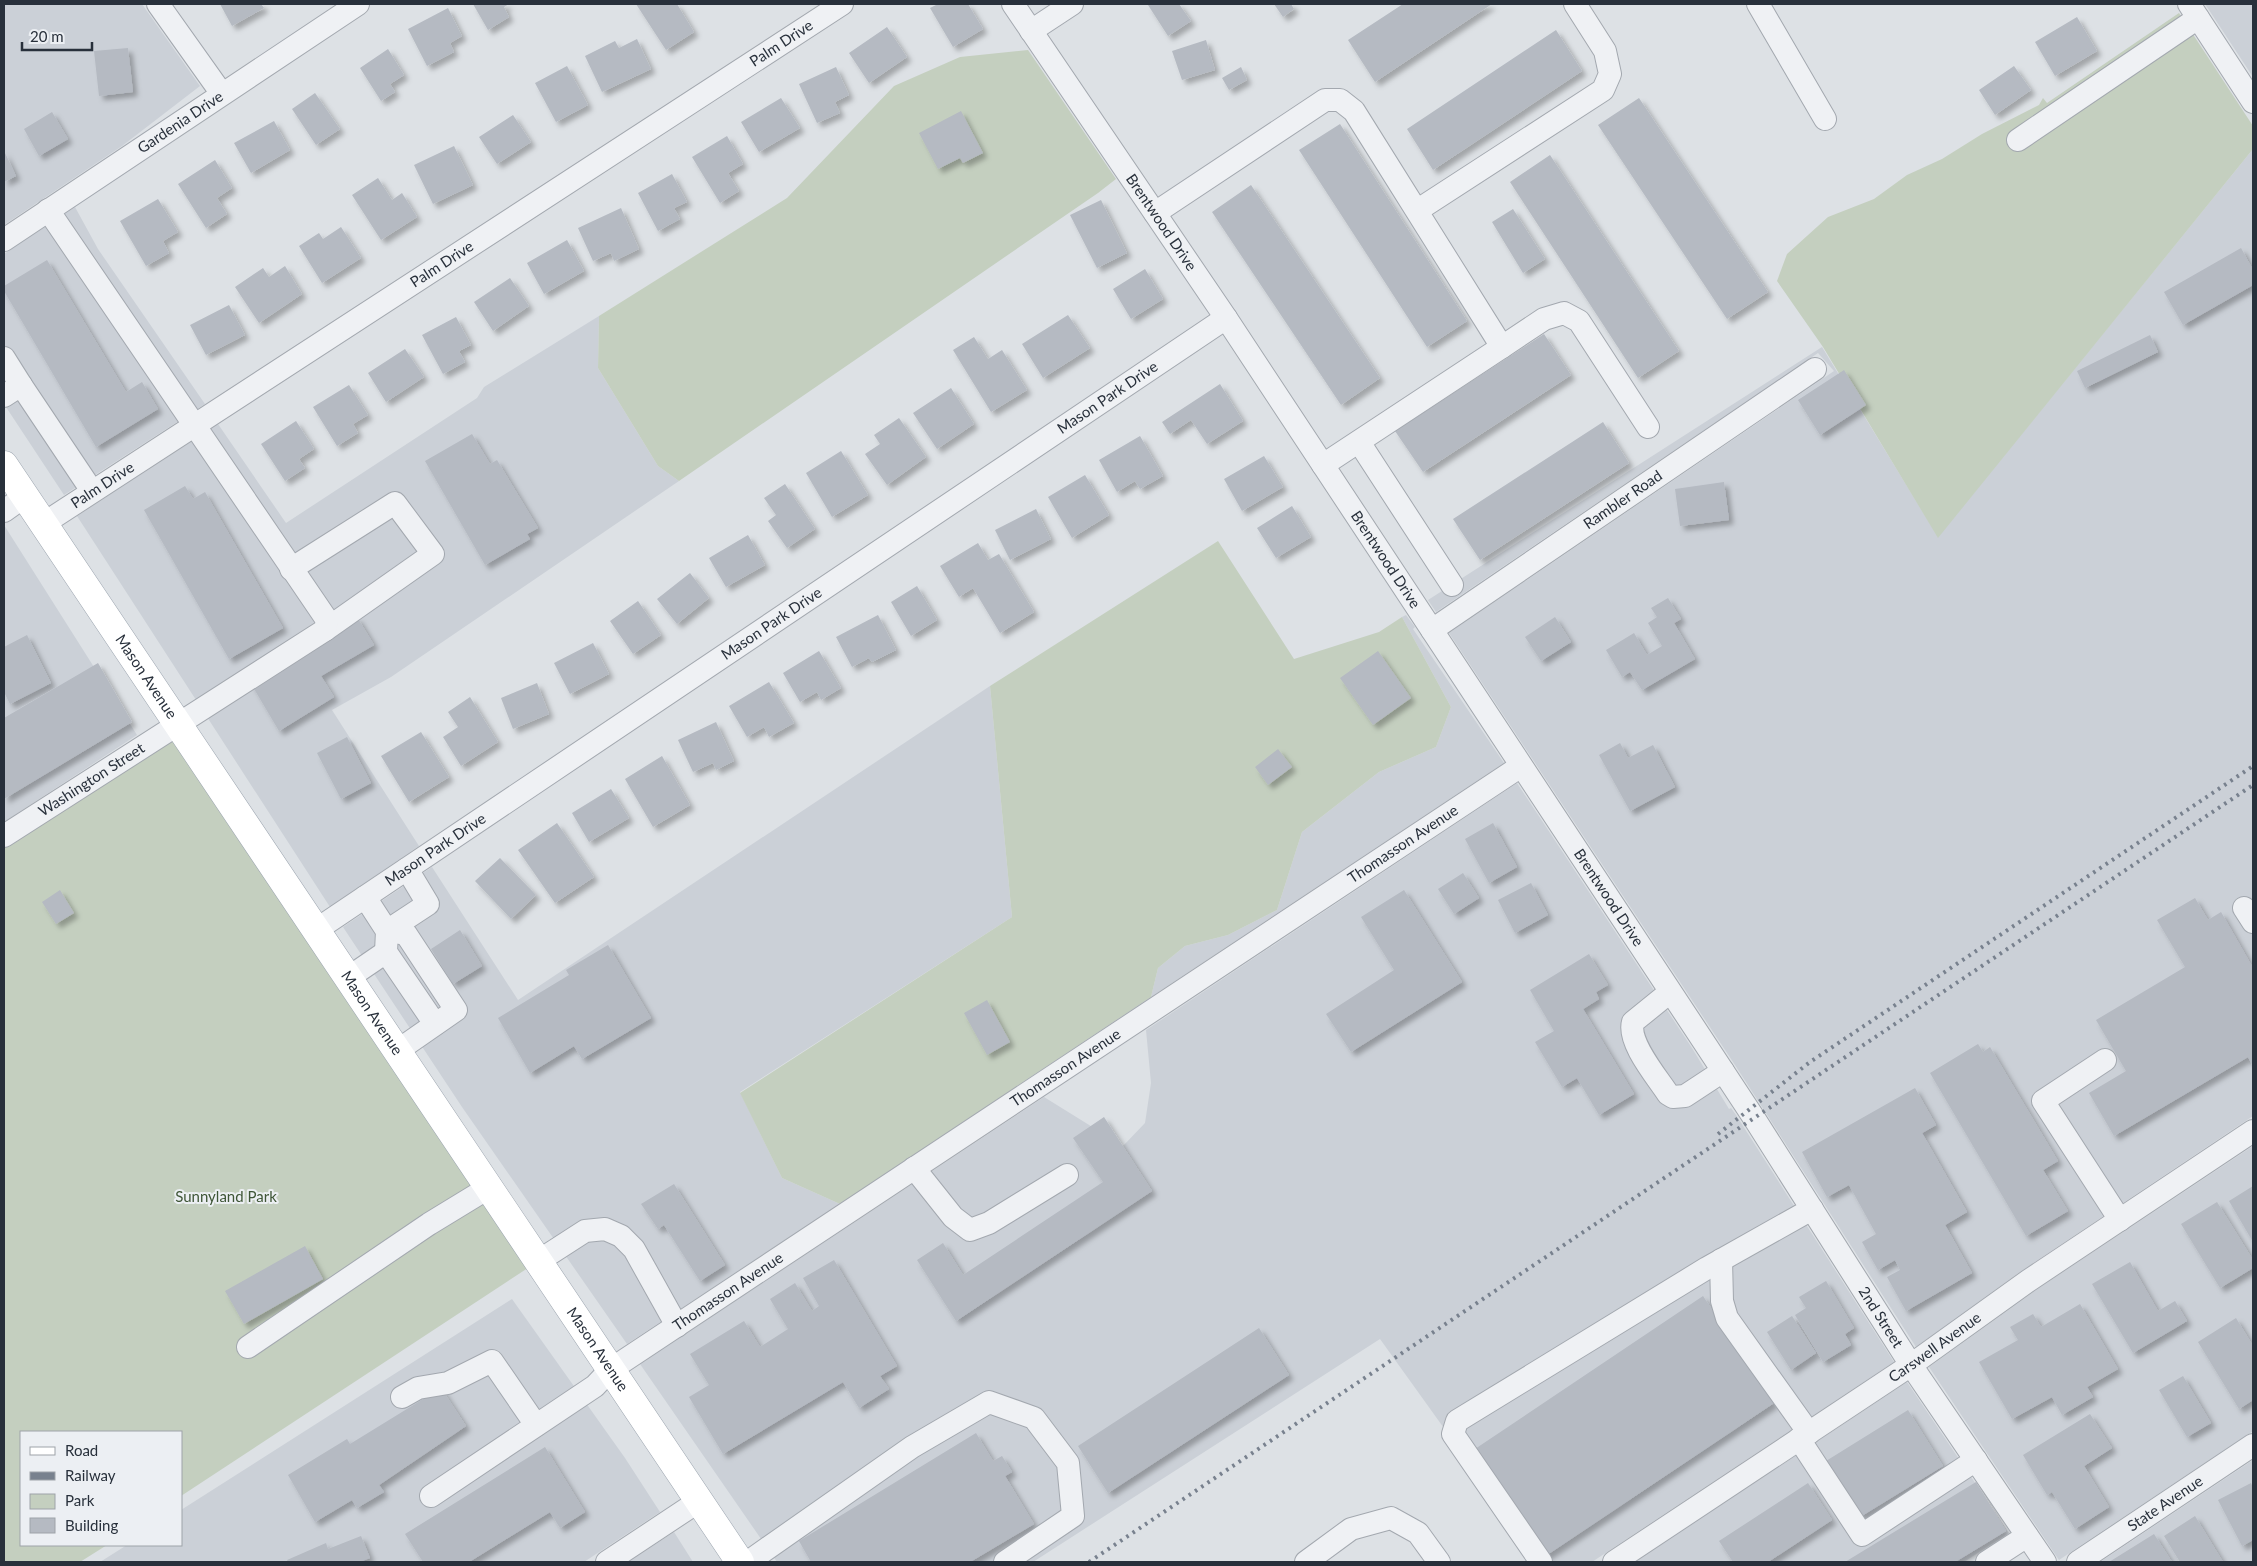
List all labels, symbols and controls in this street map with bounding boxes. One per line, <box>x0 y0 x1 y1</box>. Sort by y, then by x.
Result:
street label: Palm Drive <box>746 15 816 70</box>
scale bar <box>22 20 92 52</box>
text: 20 m <box>30 27 64 45</box>
street label: Gardenia Drive <box>134 87 226 157</box>
street label: Brentwood Drive <box>1123 170 1201 274</box>
street label: Palm Drive <box>406 236 476 291</box>
street label: Mason Park Drive <box>1053 357 1161 437</box>
street label: Palm Drive <box>67 457 137 512</box>
street label: Rambler Road <box>1580 466 1665 532</box>
street label: Brentwood Drive <box>1348 507 1425 611</box>
street label: Mason Park Drive <box>717 583 825 663</box>
street label: Mason Avenue <box>112 631 182 722</box>
street label: Washington Street <box>35 738 148 820</box>
street label: Thomasson Avenue <box>1344 800 1461 886</box>
street label: Mason Park Drive <box>381 809 489 889</box>
street label: Brentwood Drive <box>1571 845 1648 949</box>
street label: Mason Avenue <box>338 967 407 1058</box>
street label: Thomasson Avenue <box>1007 1024 1124 1110</box>
park label: Sunnyland Park <box>175 1187 277 1205</box>
street label: Thomasson Avenue <box>669 1248 786 1334</box>
street label: 2nd Street <box>1855 1283 1908 1351</box>
street label: Mason Avenue <box>564 1303 633 1394</box>
street label: Carswell Avenue <box>1885 1308 1984 1385</box>
legend <box>20 1431 182 1546</box>
text: Road <box>65 1441 98 1459</box>
text: Railway <box>65 1466 116 1484</box>
street label: State Avenue <box>2124 1471 2206 1534</box>
text: Park <box>65 1491 95 1509</box>
text: Building <box>65 1516 118 1534</box>

